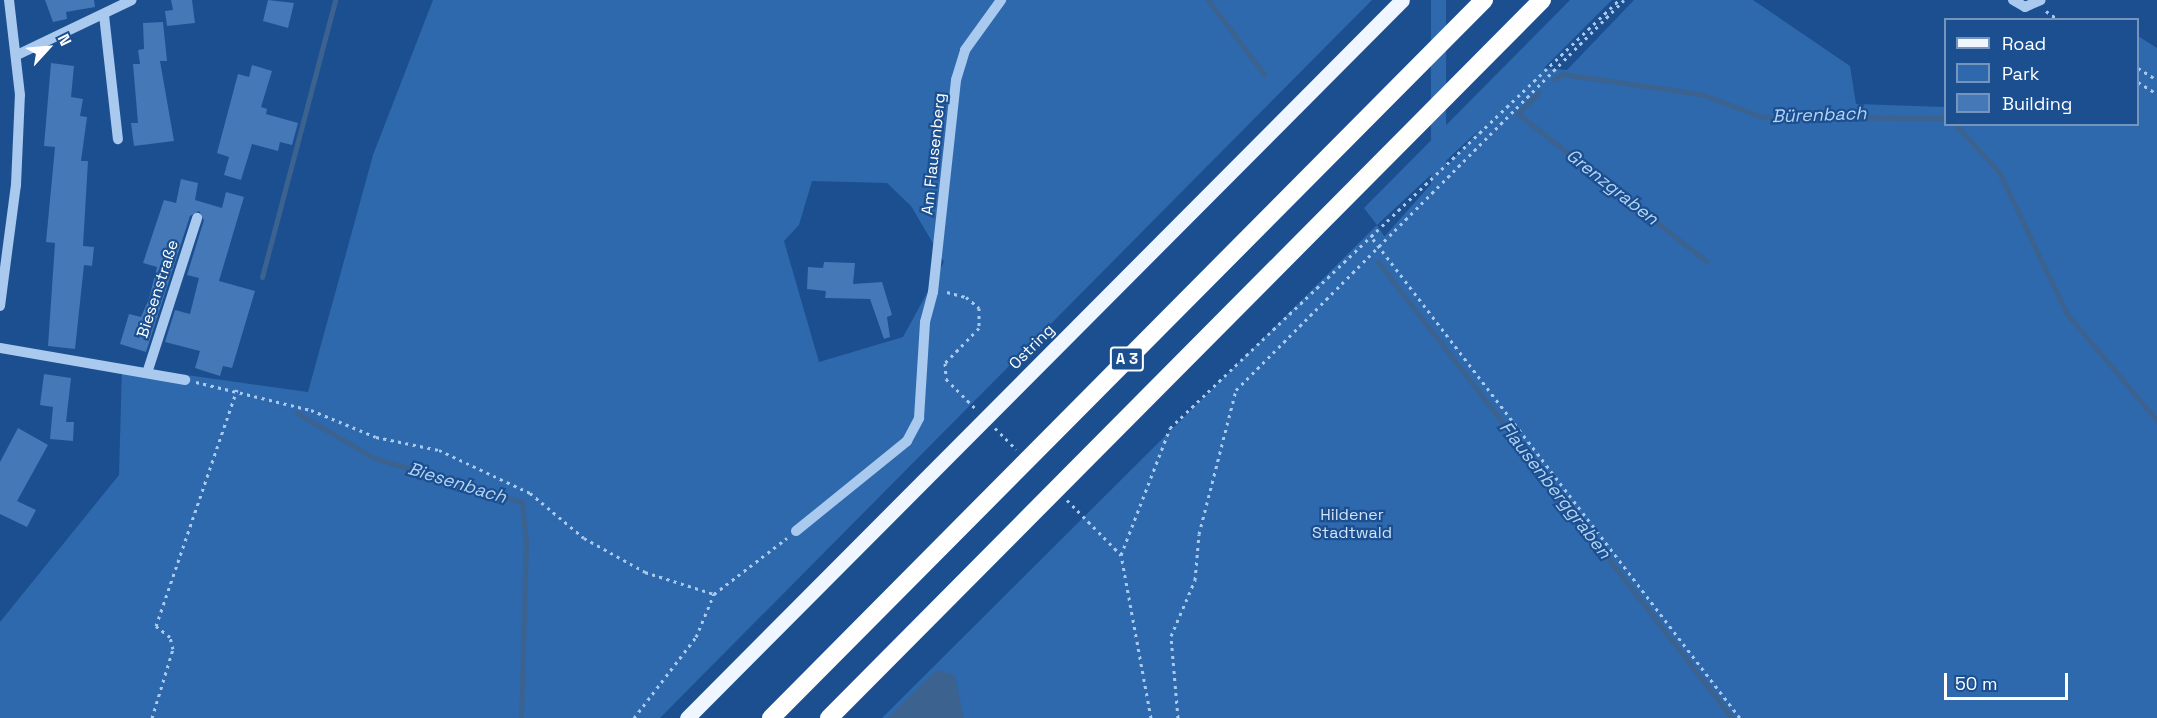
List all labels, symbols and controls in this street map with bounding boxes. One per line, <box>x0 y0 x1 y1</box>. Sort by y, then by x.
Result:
north arrow <box>18 18 78 78</box>
legend <box>1944 18 2139 126</box>
text: N <box>53 30 76 49</box>
text: Road <box>2002 32 2046 55</box>
text: Park <box>2002 62 2039 85</box>
street label: Am Flausenberg <box>918 92 950 216</box>
text: Building <box>2002 92 2072 115</box>
water label: Bürenbach <box>1771 103 1867 127</box>
water label: Grenzgraben <box>1562 144 1662 230</box>
street label: Biesenstraße <box>133 238 183 340</box>
street label: Ostring <box>1005 320 1059 374</box>
road number: A 3 <box>1109 347 1145 371</box>
water label: Flausenberggraben <box>1495 417 1615 563</box>
water label: Biesenbach <box>405 458 509 508</box>
park label: Hildener Stadtwald <box>1312 505 1392 543</box>
scale bar <box>1947 661 2072 699</box>
text: 50 m <box>1955 672 1997 695</box>

